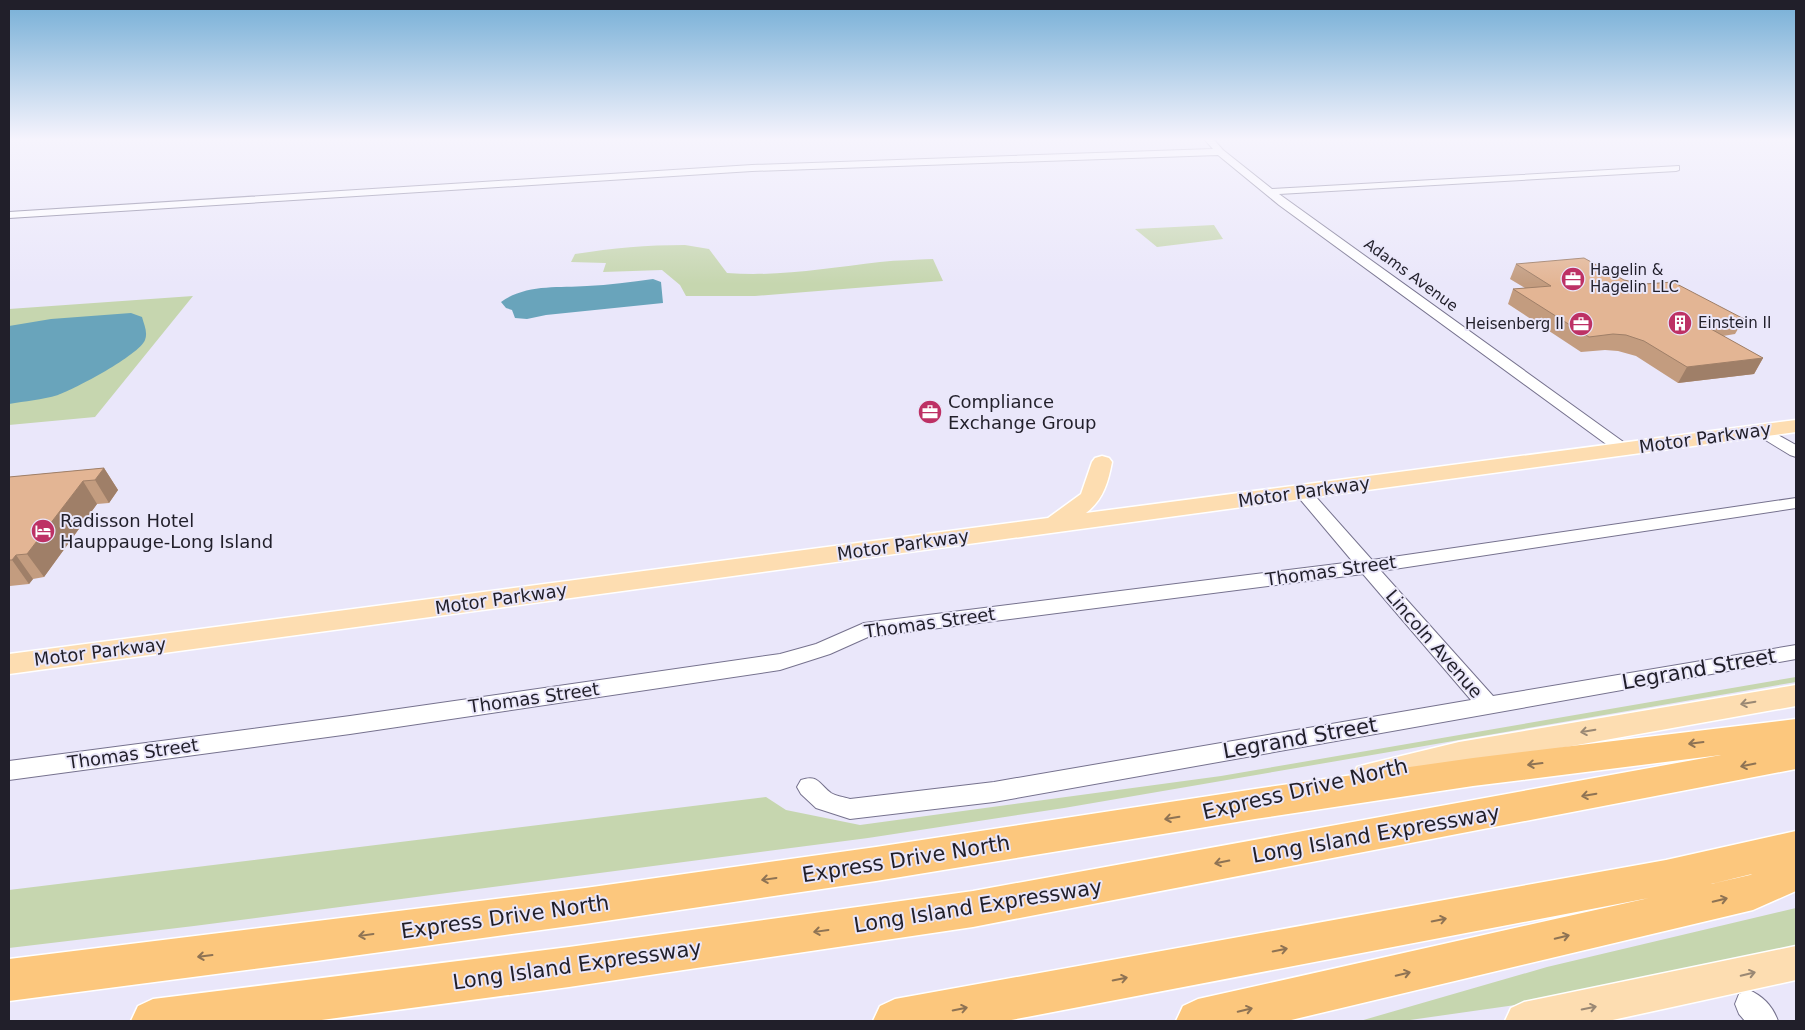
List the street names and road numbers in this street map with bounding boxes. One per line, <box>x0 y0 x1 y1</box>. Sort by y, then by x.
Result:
street label: Adams Avenue <box>1361 235 1461 315</box>
street label: Motor Parkway <box>1638 418 1773 457</box>
street label: Motor Parkway <box>1237 472 1372 511</box>
street label: Motor Parkway <box>836 525 971 564</box>
street label: Thomas Street <box>1263 551 1398 590</box>
street label: Motor Parkway <box>434 579 569 618</box>
street label: Lincoln Avenue <box>1382 585 1487 702</box>
street label: Thomas Street <box>862 603 997 642</box>
street label: Motor Parkway <box>33 633 168 670</box>
street label: Legrand Street <box>1620 644 1778 694</box>
street label: Thomas Street <box>466 678 601 717</box>
street label: Legrand Street <box>1221 713 1379 763</box>
street label: Thomas Street <box>65 734 200 773</box>
street label: Express Drive North <box>1200 754 1410 824</box>
street label: Long Island Expressway <box>1250 800 1502 868</box>
street label: Express Drive North <box>800 831 1012 887</box>
street label: Long Island Expressway <box>852 875 1104 937</box>
street label: Express Drive North <box>399 890 611 944</box>
street label: Long Island Expressway <box>451 936 703 994</box>

